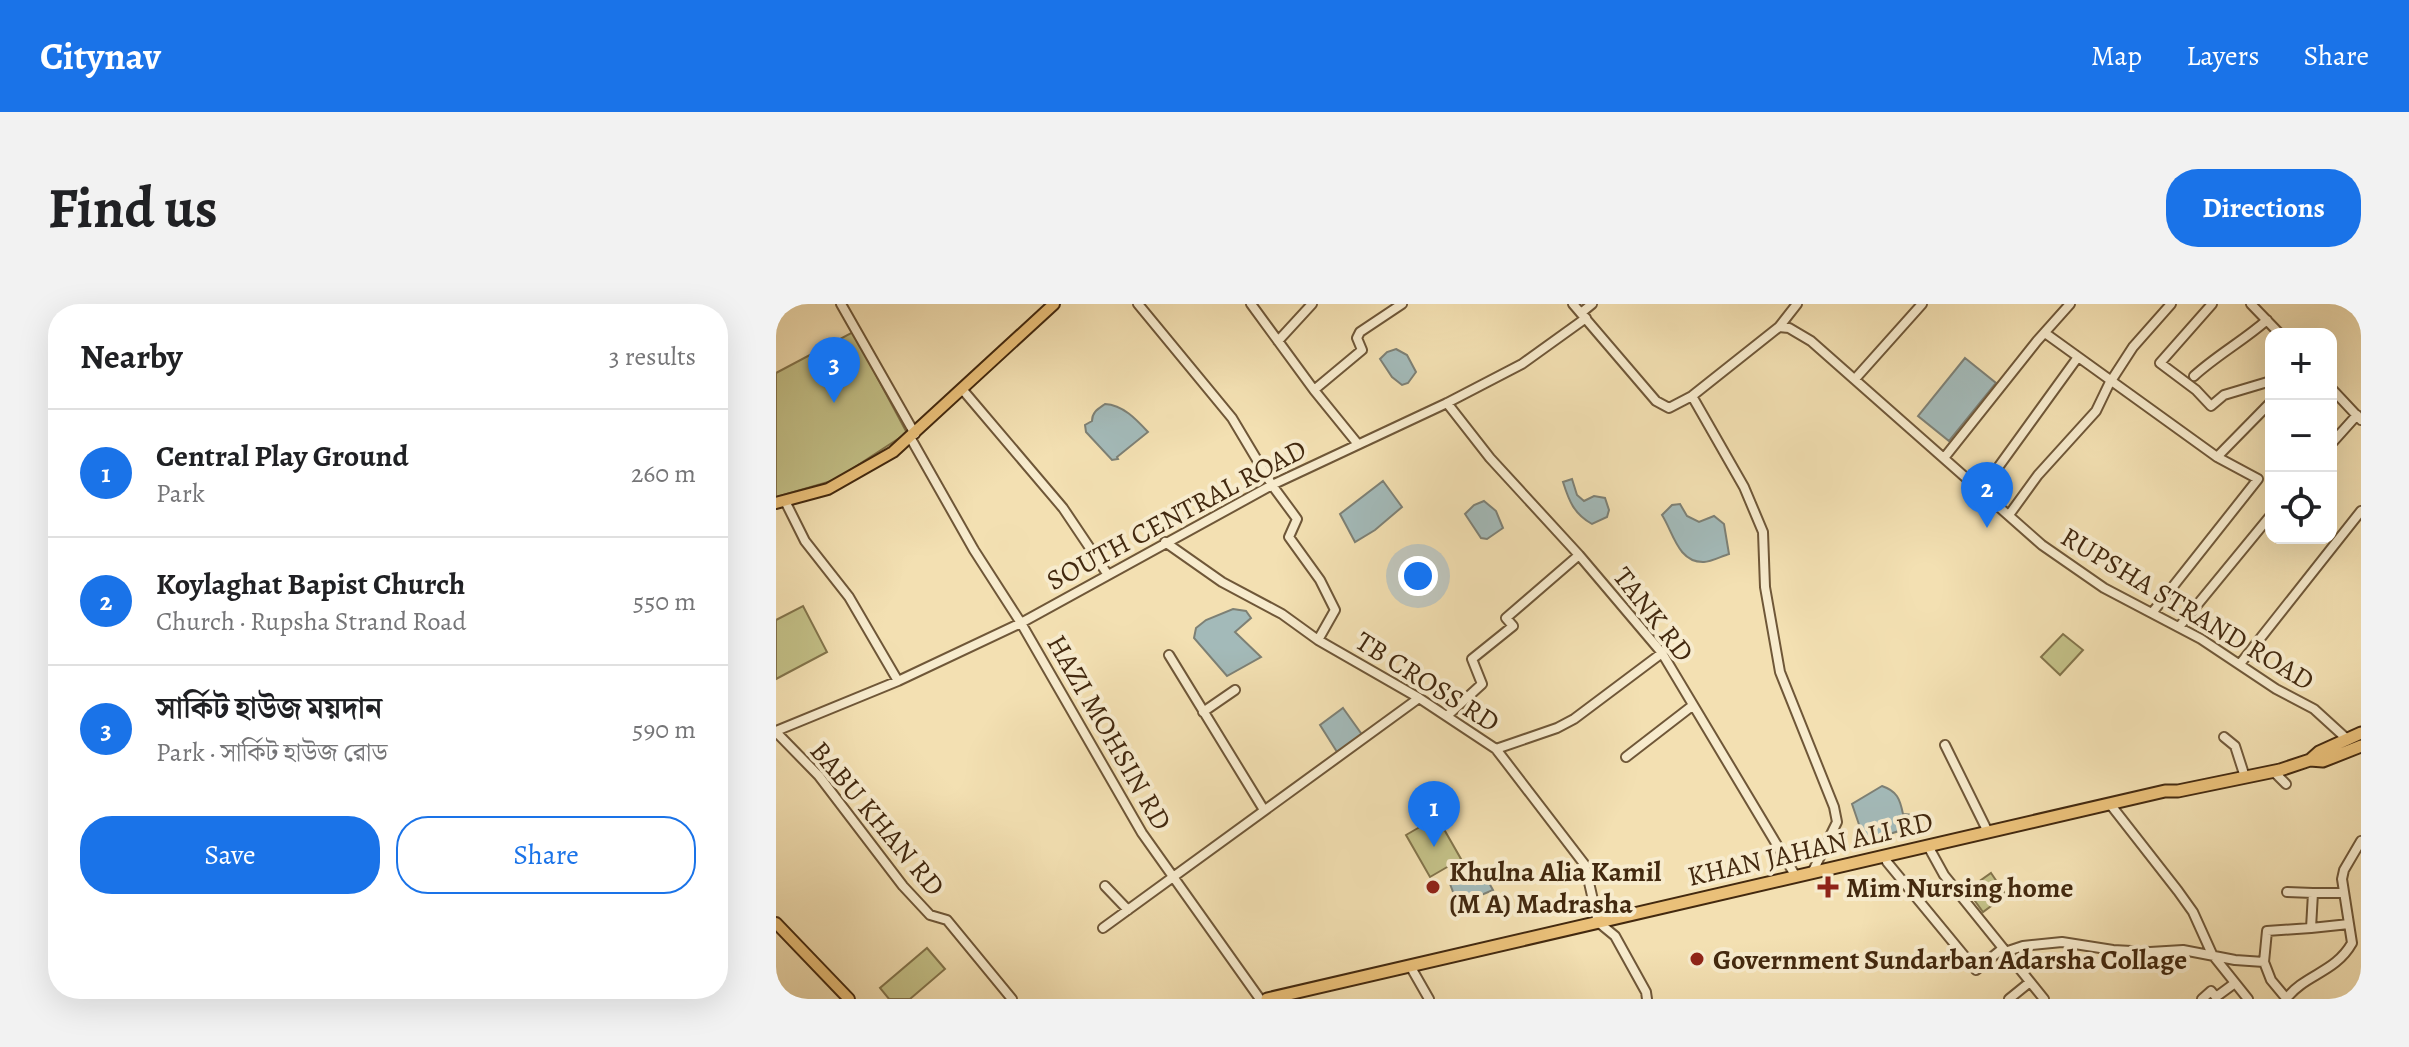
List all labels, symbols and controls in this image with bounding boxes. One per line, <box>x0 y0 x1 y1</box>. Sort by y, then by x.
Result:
text: Citynav <box>40 30 161 82</box>
text: Map <box>2091 37 2142 75</box>
text: Layers <box>2186 37 2259 75</box>
text: Share <box>2303 37 2369 75</box>
button: Directions <box>2166 169 2361 247</box>
text: Find us <box>48 170 218 246</box>
map controls <box>2265 328 2337 544</box>
button: + <box>2265 328 2337 400</box>
text: Nearby <box>80 333 183 380</box>
pin: 3 <box>808 337 860 403</box>
text: 3 results <box>609 339 696 374</box>
button: − <box>2265 400 2337 472</box>
street label: SOUTH CENTRAL ROAD <box>1040 430 1313 600</box>
text: Central Play Ground <box>156 436 409 476</box>
text: 1 <box>101 456 111 491</box>
text: 260 m <box>631 456 696 491</box>
pin: 2 <box>1961 462 2013 528</box>
button: locate <box>2265 472 2337 544</box>
text: Park <box>156 476 205 511</box>
street label: RUPSHA STRAND ROAD <box>2054 518 2321 700</box>
your location <box>1398 556 1438 596</box>
street label: TANK RD <box>1604 559 1702 670</box>
text: Koylaghat Bapist Church <box>156 564 465 604</box>
text: 2 <box>100 584 112 619</box>
text: 550 m <box>633 584 696 619</box>
text: Church · Rupsha Strand Road <box>156 604 466 639</box>
street label: TB CROSS RD <box>1348 622 1507 741</box>
street label: HAZI MOHSIN RD <box>1038 628 1181 837</box>
text: সার্কিট হাউজ ময়দান <box>156 688 382 728</box>
text: 3 <box>100 712 112 747</box>
text: 590 m <box>632 712 696 747</box>
street label: BABU KHAN RD <box>801 733 953 904</box>
text: Park · সার্কিট হাউজ রোড <box>156 735 388 770</box>
pin: 1 <box>1408 781 1460 847</box>
street label: KHAN JAHAN ALI RD <box>1684 802 1937 896</box>
button: Save <box>80 816 380 894</box>
button: Share <box>396 816 696 894</box>
place label: Khulna Alia Kamil (M A) Madrasha <box>1449 853 1662 923</box>
place label: Mim Nursing home <box>1846 869 2073 907</box>
marker: Mim Nursing home <box>1817 876 1839 898</box>
marker: Khulna Alia Kamil (M A) Madrasha <box>1424 878 1442 896</box>
place label: Government Sundarban Adarsha Collage <box>1713 941 2187 979</box>
marker: Government Sundarban Adarsha Collage <box>1688 950 1706 968</box>

